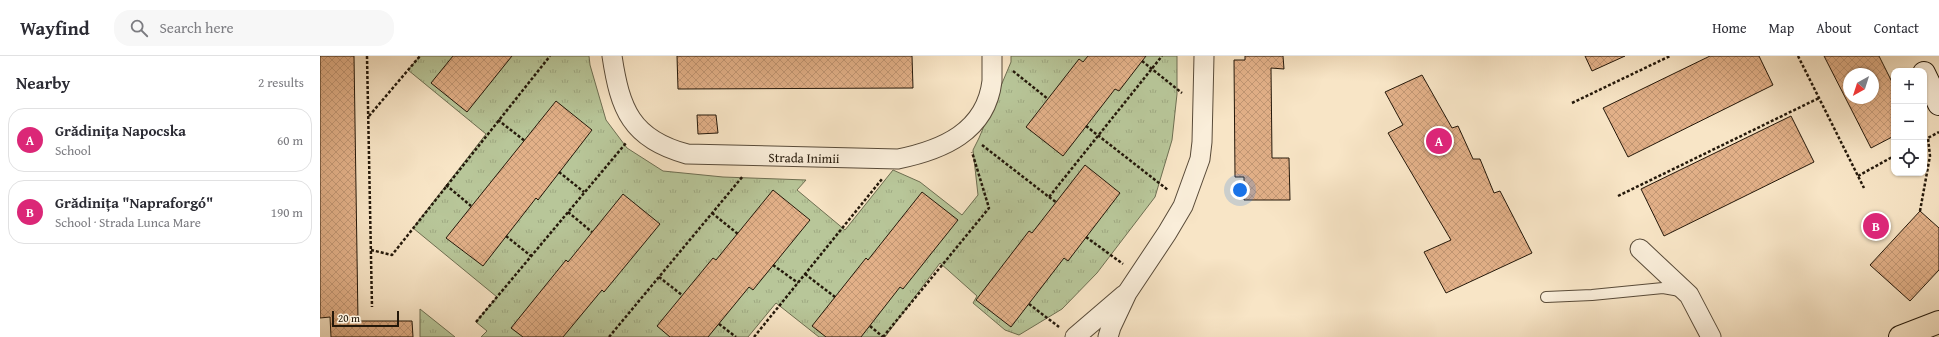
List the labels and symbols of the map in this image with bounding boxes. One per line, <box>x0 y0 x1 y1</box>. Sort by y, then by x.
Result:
north arrow <box>1843 68 1879 104</box>
pin: A <box>1426 126 1452 156</box>
street label: Strada Inimii <box>768 148 840 168</box>
your location <box>1230 180 1250 200</box>
pin: B <box>1863 211 1889 241</box>
scale bar <box>332 309 399 328</box>

